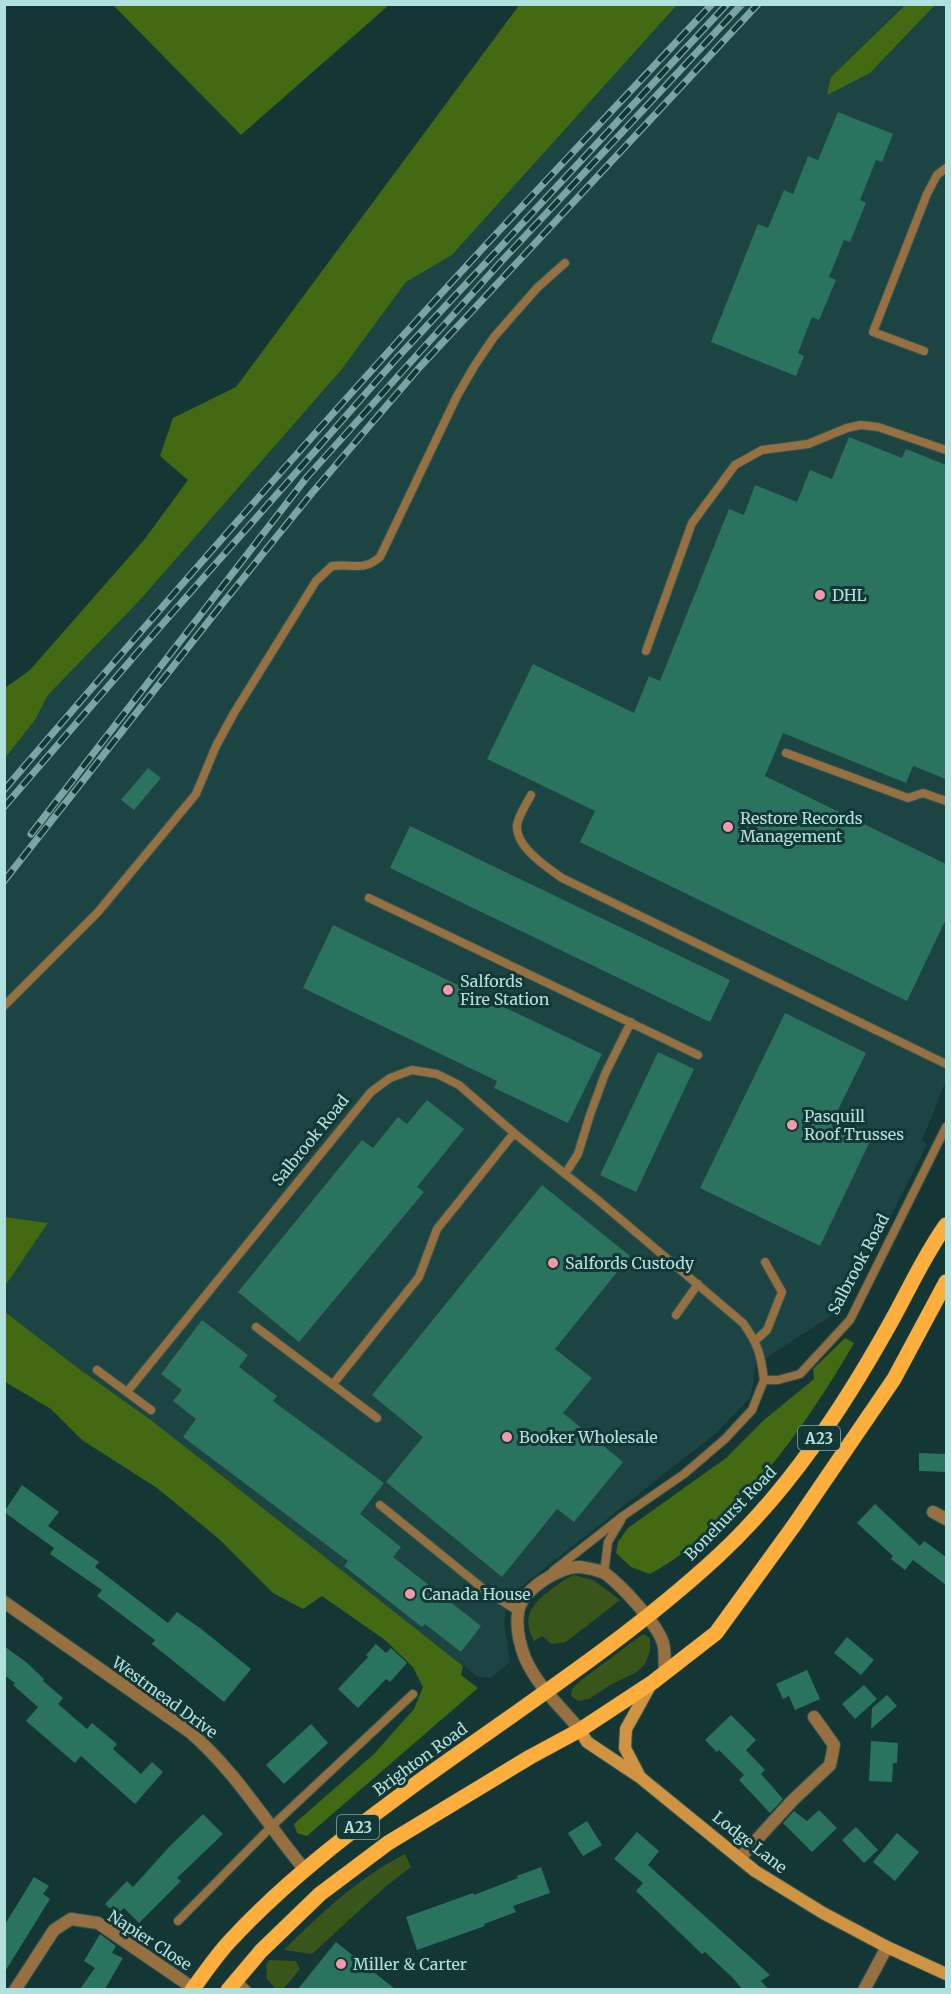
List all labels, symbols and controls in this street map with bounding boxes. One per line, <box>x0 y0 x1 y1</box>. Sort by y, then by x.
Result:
place label: DHL <box>832 585 867 605</box>
marker: DHL <box>813 588 827 602</box>
place label: Restore Records Management <box>740 808 863 846</box>
marker: Restore Records Management <box>721 820 735 834</box>
place label: Salfords Fire Station <box>460 971 550 1009</box>
marker: Salfords Fire Station <box>441 983 455 997</box>
street label: Salbrook Road <box>267 1090 353 1190</box>
place label: Pasquill Roof Trusses <box>804 1106 904 1144</box>
marker: Pasquill Roof Trusses <box>785 1118 799 1132</box>
street label: Salbrook Road <box>823 1210 893 1318</box>
place label: Salfords Custody <box>565 1253 695 1273</box>
marker: Salfords Custody <box>546 1256 560 1270</box>
road number: A23 <box>798 1426 840 1450</box>
place label: Booker Wholesale <box>519 1427 658 1447</box>
marker: Booker Wholesale <box>500 1430 514 1444</box>
street label: Bonehurst Road <box>680 1462 780 1564</box>
place label: Canada House <box>422 1584 531 1604</box>
marker: Canada House <box>403 1587 417 1601</box>
street label: Westmead Drive <box>107 1651 222 1742</box>
street label: Brighton Road <box>369 1718 471 1800</box>
street label: Lodge Lane <box>709 1807 791 1877</box>
road number: A23 <box>337 1815 379 1839</box>
street label: Napier Close <box>104 1906 196 1974</box>
place label: Miller & Carter <box>353 1954 467 1974</box>
marker: Miller & Carter <box>334 1957 348 1971</box>

